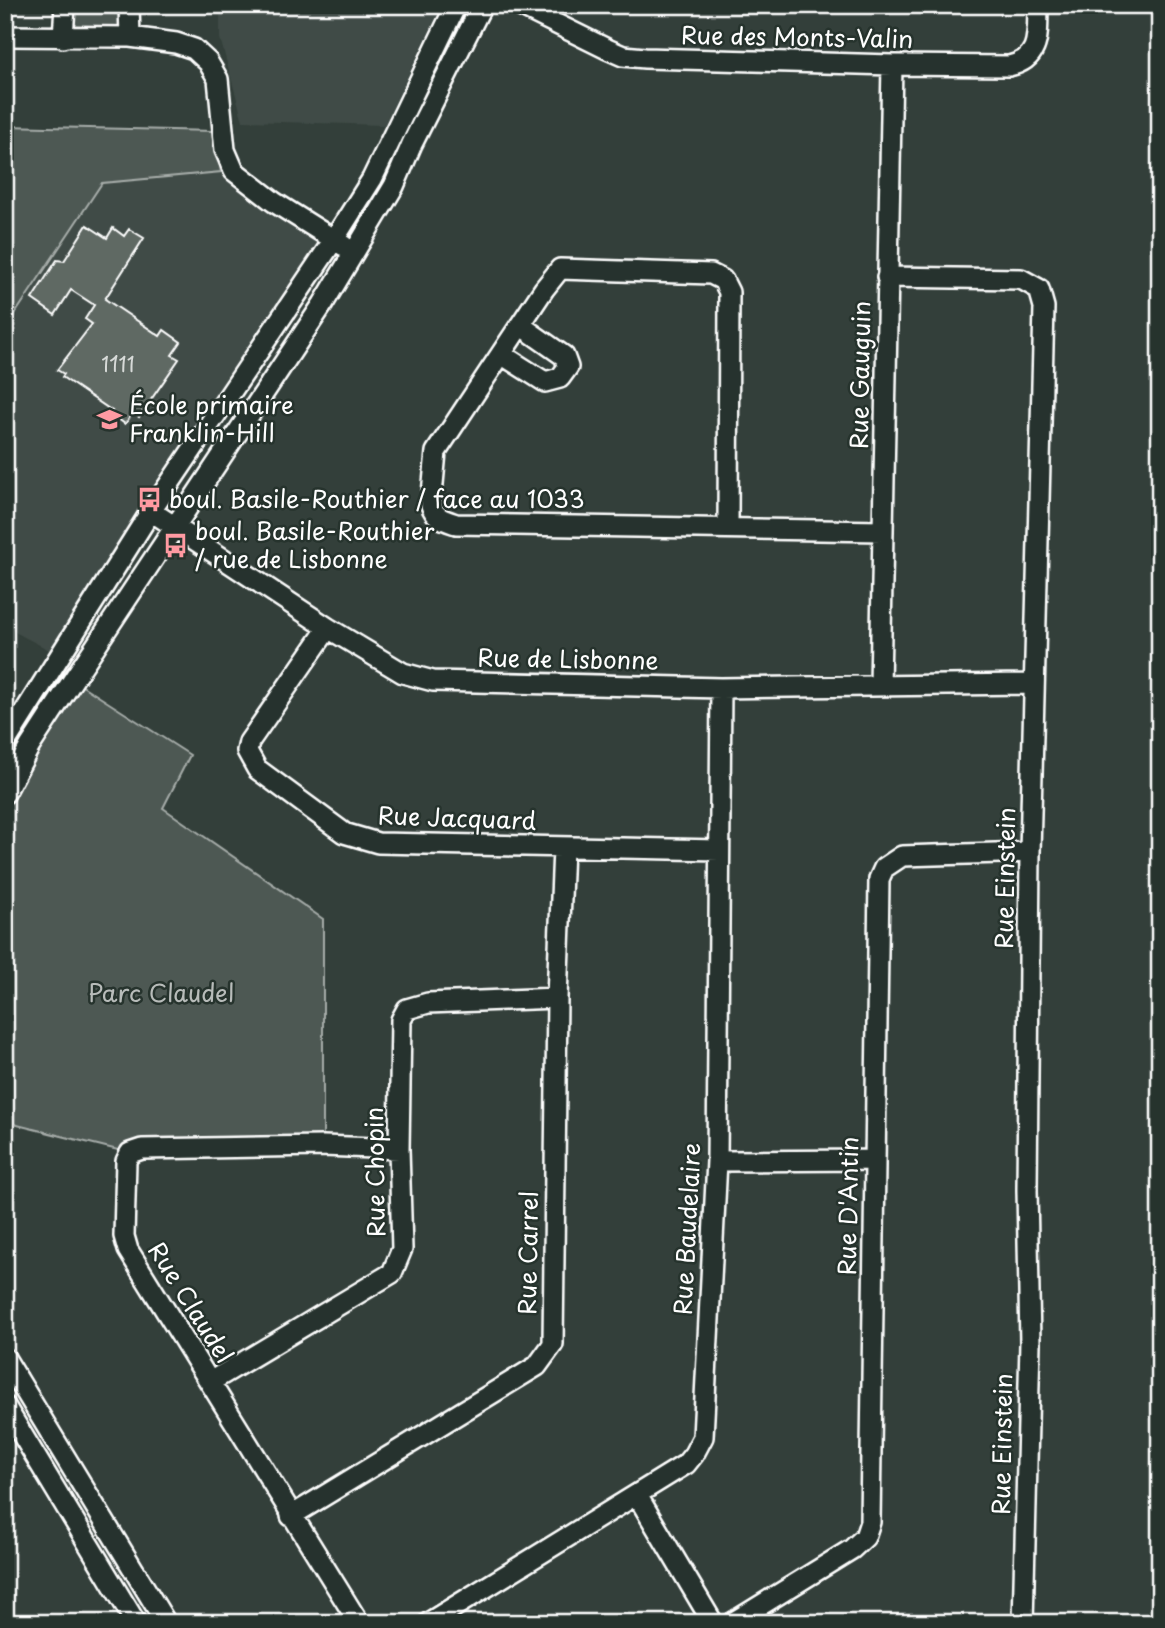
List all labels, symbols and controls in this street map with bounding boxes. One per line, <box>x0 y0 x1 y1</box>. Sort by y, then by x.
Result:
street label: Rue des Monts-Valin <box>681 16 914 56</box>
street label: Rue Gauguin <box>840 300 878 449</box>
house number: 1111 <box>101 347 135 379</box>
place label: École primaire Franklin-Hill <box>129 386 294 450</box>
school or university icon: École primaire Franklin-Hill <box>95 406 123 434</box>
place label: boul. Basile-Routhier / face au 1033 <box>169 480 585 516</box>
bus stop icon: boul. Basile-Routhier / face au 1033 <box>135 486 163 514</box>
place label: boul. Basile-Routhier / rue de Lisbonne <box>195 512 435 576</box>
bus stop icon: boul. Basile-Routhier / rue de Lisbonne <box>161 532 189 560</box>
street label: Rue de Lisbonne <box>477 638 659 678</box>
street label: Rue Jacquard <box>377 796 537 838</box>
street label: Rue Einstein <box>985 807 1023 949</box>
park label: Parc Claudel <box>88 974 234 1010</box>
street label: Rue Chopin <box>355 1107 393 1237</box>
street label: Rue D'Antin <box>828 1136 866 1276</box>
street label: Rue Baudelaire <box>664 1142 708 1316</box>
street label: Rue Carrel <box>508 1191 546 1315</box>
street label: Rue Claudel <box>140 1235 243 1369</box>
street label: Rue Einstein <box>982 1373 1020 1515</box>

